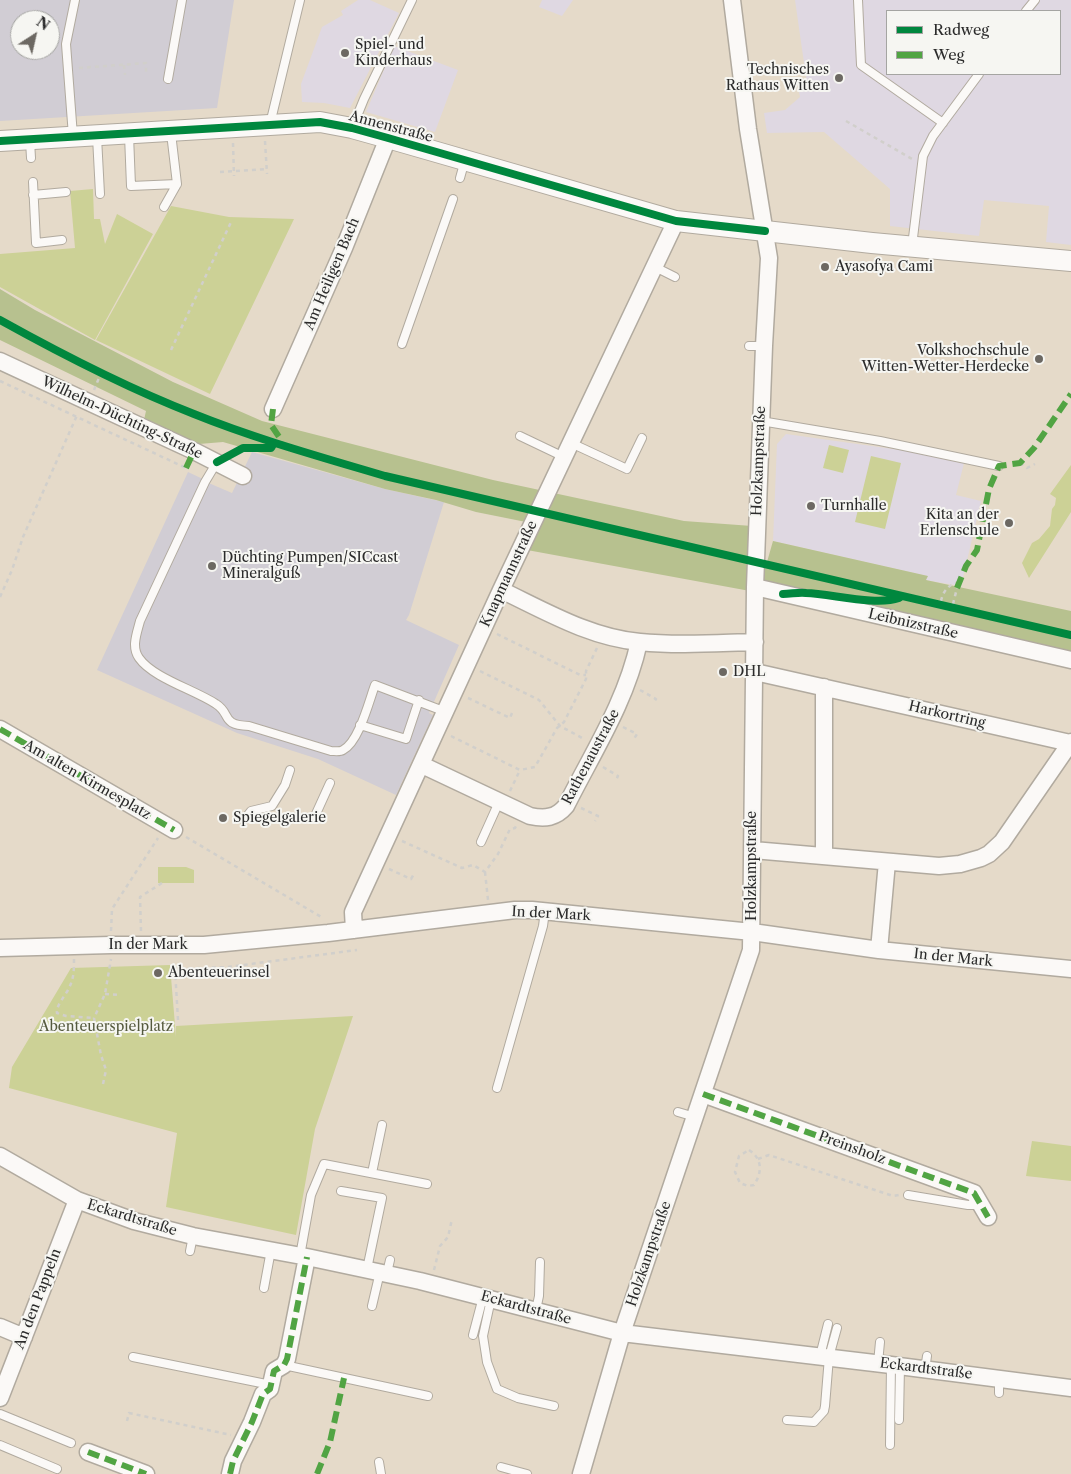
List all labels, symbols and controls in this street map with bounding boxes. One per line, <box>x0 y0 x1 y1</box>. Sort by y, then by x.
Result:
north arrow <box>10 10 60 60</box>
legend <box>886 10 1061 75</box>
text: N <box>33 13 53 34</box>
text: Radweg <box>933 20 989 39</box>
place label: Spiel- und Kinderhaus <box>355 37 432 70</box>
text: Weg <box>933 45 964 64</box>
marker: Spiel- und Kinderhaus <box>339 47 351 59</box>
place label: Technisches Rathaus Witten <box>726 62 829 94</box>
marker: Technisches Rathaus Witten <box>833 72 845 84</box>
street label: Annenstraße <box>347 108 435 146</box>
street label: Am Heiligen Bach <box>301 215 363 333</box>
place label: Ayasofya Cami <box>835 259 933 275</box>
marker: Ayasofya Cami <box>819 261 831 273</box>
place label: Volkshochschule Witten-Wetter-Herdecke <box>862 343 1029 376</box>
marker: Volkshochschule Witten-Wetter-Herdecke <box>1033 353 1045 365</box>
street label: Wilhelm-Düchting-Straße <box>39 373 205 463</box>
street label: Holzkampstraße <box>749 406 769 516</box>
place label: Turnhalle <box>821 498 887 514</box>
marker: Turnhalle <box>805 500 817 512</box>
place label: Kita an der Erlenschule <box>920 507 999 540</box>
marker: Kita an der Erlenschule <box>1003 517 1015 529</box>
street label: Knapmannstraße <box>477 518 541 630</box>
place label: Düchting Pumpen/SICcast Mineralguß <box>222 550 398 582</box>
marker: Düchting Pumpen/SICcast Mineralguß <box>206 560 218 572</box>
street label: Leibnizstraße <box>866 605 960 643</box>
place label: DHL <box>733 664 765 680</box>
marker: DHL <box>717 666 729 678</box>
street label: Harkortring <box>907 698 987 732</box>
street label: Rathenaustraße <box>559 706 623 808</box>
street label: Am alten Kirmesplatz <box>20 737 154 823</box>
place label: Spiegelgalerie <box>233 810 326 826</box>
street label: Holzkampstraße <box>744 811 760 921</box>
marker: Spiegelgalerie <box>217 812 229 824</box>
street label: In der Mark <box>511 904 591 924</box>
street label: In der Mark <box>108 937 188 953</box>
street label: In der Mark <box>913 946 993 970</box>
place label: Abenteuerinsel <box>168 965 270 981</box>
marker: Abenteuerinsel <box>152 967 164 979</box>
park label: Abenteuerspielplatz <box>39 1019 173 1035</box>
street label: Preinsholz <box>816 1128 888 1168</box>
street label: Eckardtstraße <box>85 1196 179 1240</box>
street label: Holzkampstraße <box>623 1199 675 1309</box>
street label: An den Pappeln <box>11 1246 65 1352</box>
street label: Eckardtstraße <box>479 1288 573 1328</box>
street label: Eckardtstraße <box>879 1355 973 1383</box>

